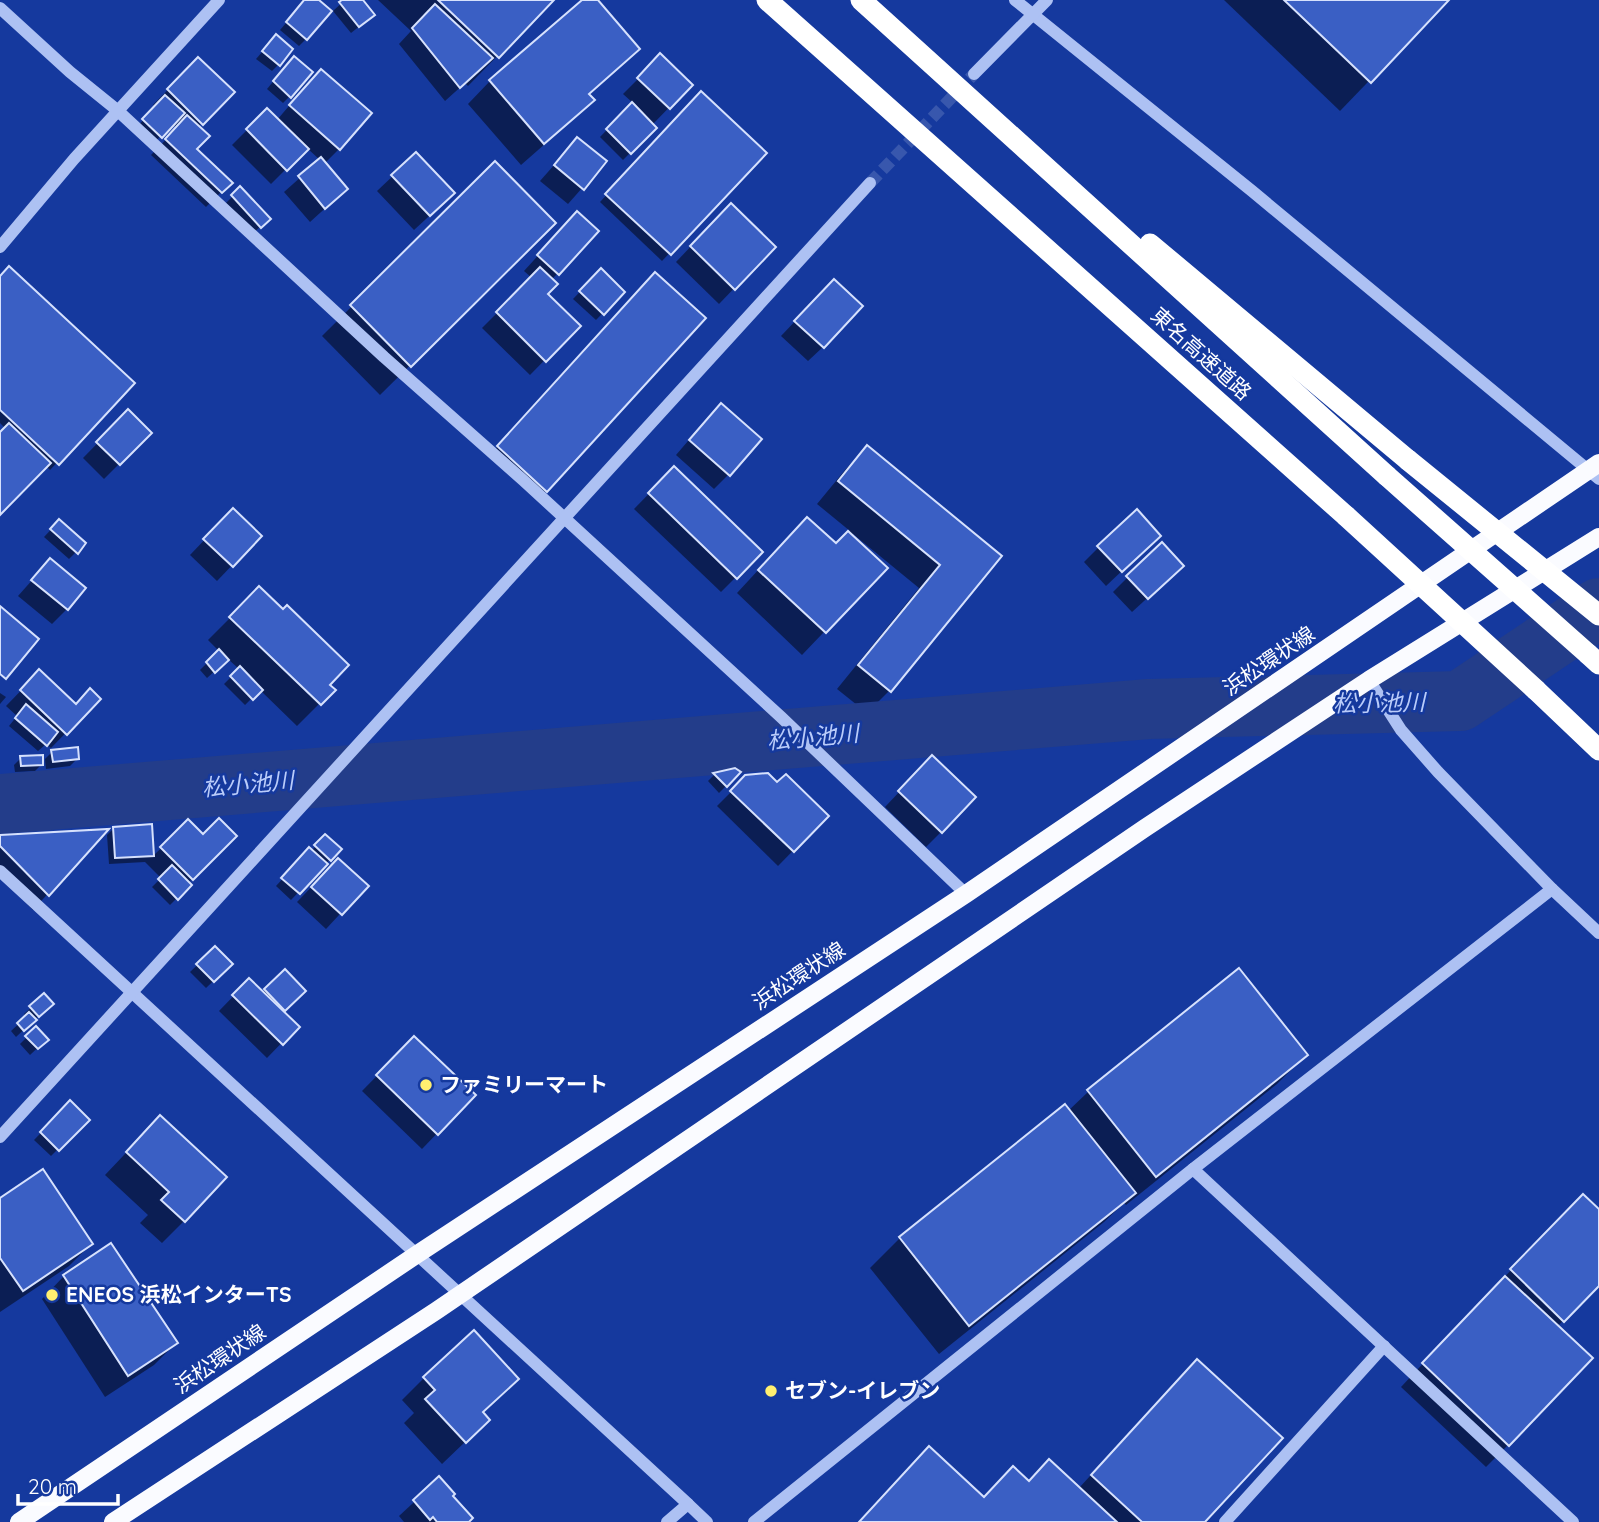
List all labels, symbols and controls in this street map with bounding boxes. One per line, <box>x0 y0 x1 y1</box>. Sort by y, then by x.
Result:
street label: 東名高速道路 <box>1146 301 1257 405</box>
street label: 浜松環状線 <box>1218 620 1319 700</box>
water label: 松小池川 <box>1333 687 1428 718</box>
water label: 松小池川 <box>766 718 863 755</box>
water label: 松小池川 <box>201 765 298 802</box>
street label: 浜松環状線 <box>747 936 850 1015</box>
place label: ファミリーマート <box>440 1071 608 1097</box>
marker: ファミリーマート <box>418 1077 434 1093</box>
place label: ENEOS 浜松インターTS <box>66 1281 292 1307</box>
marker: ENEOS 浜松インターTS <box>44 1287 60 1303</box>
street label: 浜松環状線 <box>169 1318 270 1398</box>
place label: セブン-イレブン <box>785 1377 940 1403</box>
marker: セブン-イレブン <box>763 1383 779 1399</box>
scale bar <box>18 1462 117 1506</box>
text: 20 m <box>28 1473 77 1499</box>

